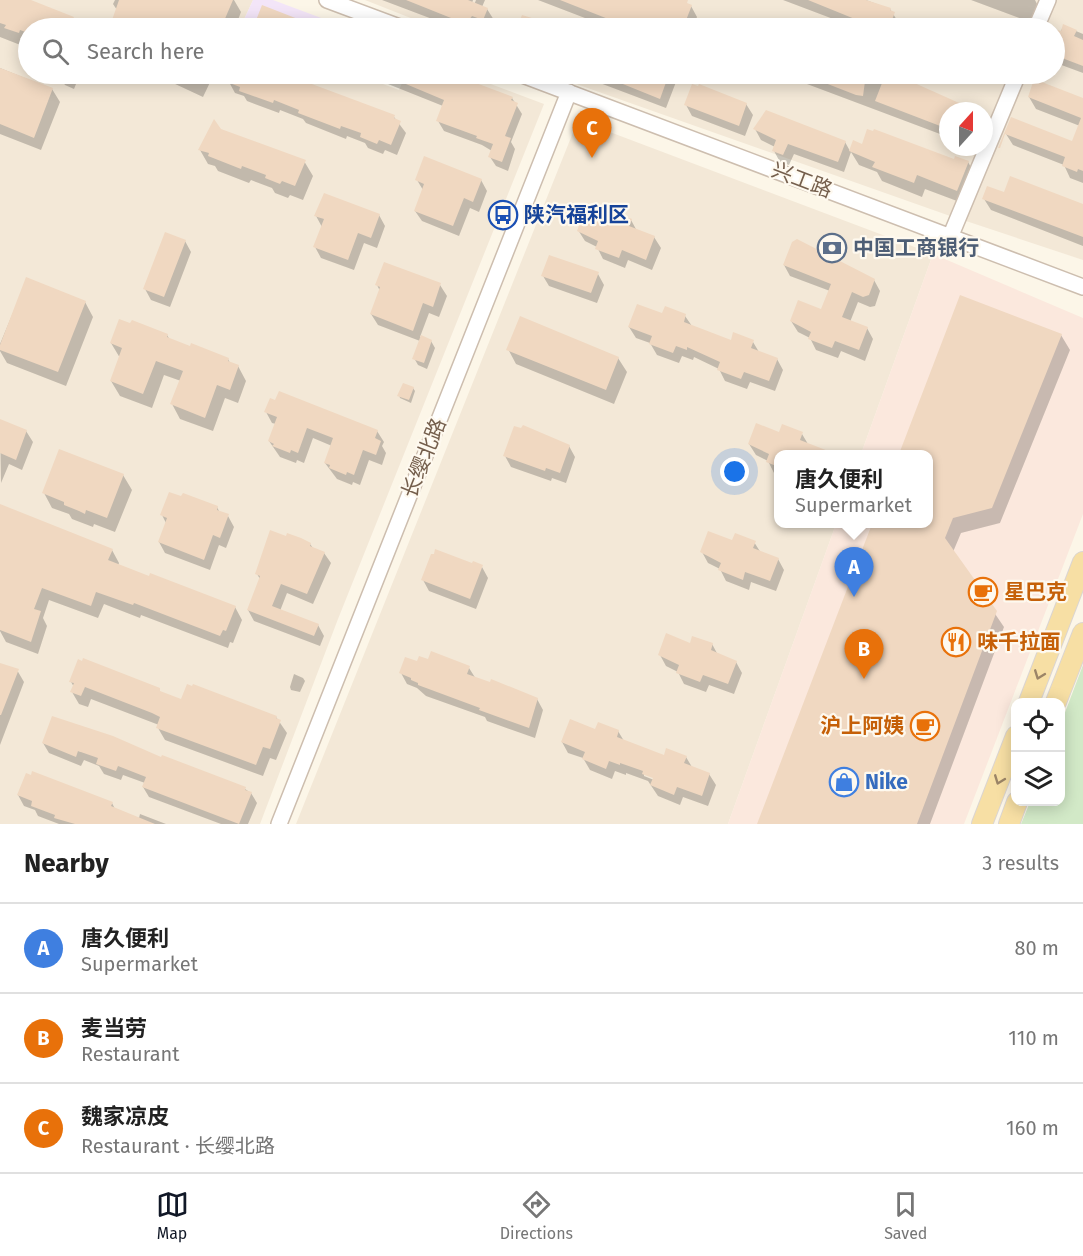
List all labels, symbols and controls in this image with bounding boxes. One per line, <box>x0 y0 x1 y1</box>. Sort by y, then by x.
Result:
search box <box>18 18 1065 84</box>
icon: search <box>39 35 72 68</box>
text: Search here <box>87 38 205 65</box>
north arrow <box>939 102 993 156</box>
pin: C <box>572 108 612 158</box>
street label: 兴工路 <box>768 157 836 203</box>
bus stop icon: 陕汽福利区 <box>487 199 519 231</box>
place label: 陕汽福利区 <box>524 202 629 228</box>
bank icon: 中国工商银行 <box>816 232 848 264</box>
place label: 中国工商银行 <box>853 235 979 261</box>
street label: 长缨北路 <box>396 414 452 502</box>
popup <box>774 450 933 528</box>
your location <box>720 457 749 486</box>
text: 唐久便利 <box>795 466 883 493</box>
text: Supermarket <box>795 493 912 517</box>
pin: A <box>834 548 874 597</box>
cafe icon: 星巴克 <box>967 576 999 608</box>
place label: 星巴克 <box>1004 579 1067 605</box>
restaurant icon: 味千拉面 <box>940 626 972 658</box>
place label: 味千拉面 <box>977 629 1061 655</box>
pin: B <box>844 630 884 679</box>
one-way arrow <box>1034 669 1046 680</box>
map controls <box>1011 698 1065 806</box>
button: locate <box>1011 698 1065 752</box>
cafe icon: 沪上阿姨 <box>909 710 941 742</box>
place label: 沪上阿姨 <box>820 713 904 739</box>
button: layers <box>1011 752 1065 806</box>
shop icon: Nike <box>828 766 860 798</box>
place label: Nike <box>865 769 908 795</box>
one-way arrow <box>993 774 1006 785</box>
text: Nearby <box>24 848 109 879</box>
text: 3 results <box>982 851 1059 875</box>
text: 唐久便利 <box>81 925 169 952</box>
text: A <box>38 936 49 960</box>
text: 80 m <box>1014 936 1059 960</box>
text: Supermarket <box>81 952 198 976</box>
text: 麦当劳 <box>81 1015 147 1042</box>
text: B <box>37 1026 50 1050</box>
text: 110 m <box>1008 1026 1059 1050</box>
text: Restaurant <box>81 1042 179 1066</box>
text: 魏家凉皮 <box>81 1103 169 1130</box>
text: C <box>38 1116 49 1140</box>
text: 160 m <box>1006 1116 1059 1140</box>
text: Restaurant · 长缨北路 <box>81 1134 275 1158</box>
tab: Map <box>156 1188 189 1243</box>
tab: Directions <box>500 1188 573 1243</box>
tab: Saved <box>884 1188 927 1243</box>

